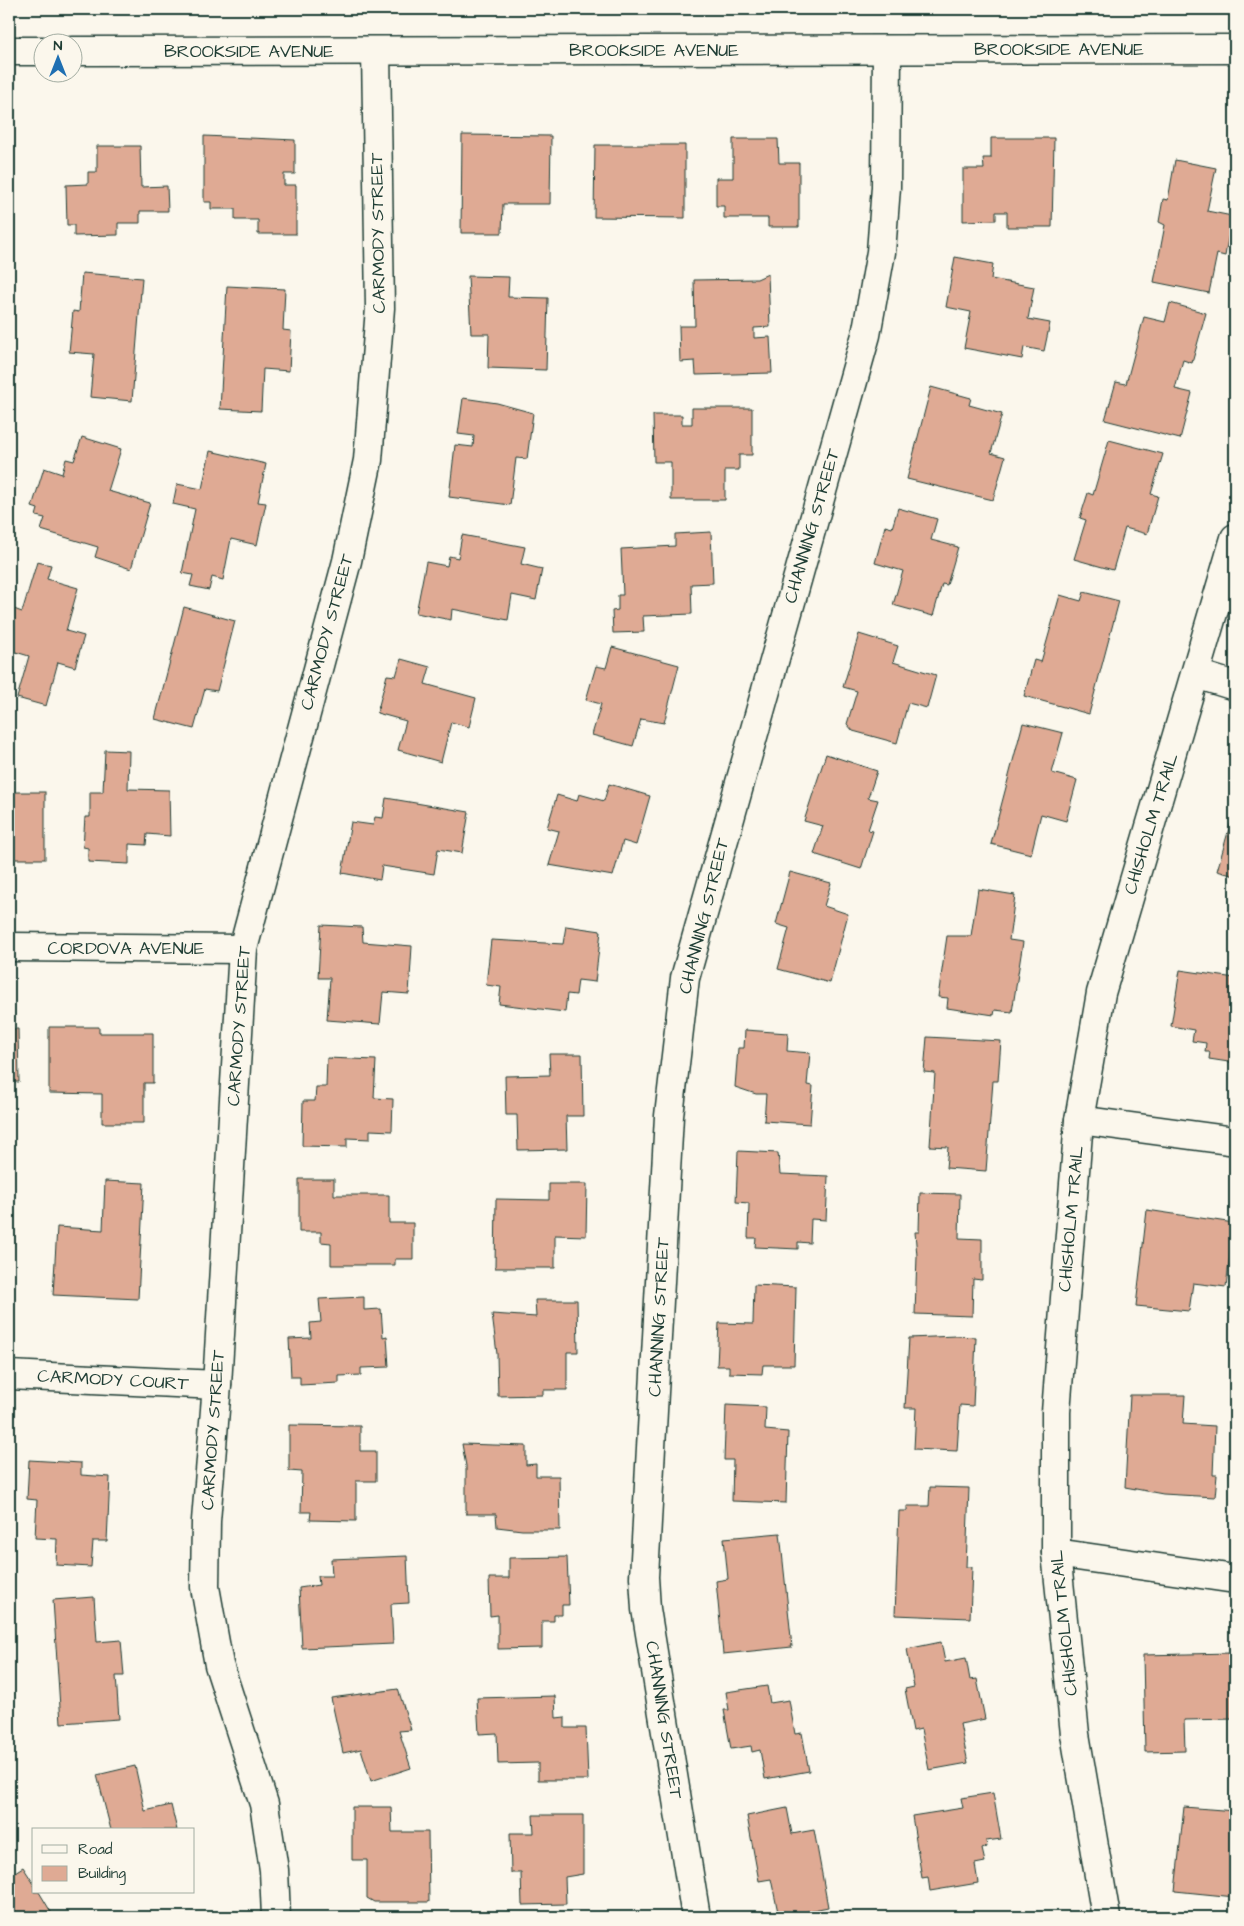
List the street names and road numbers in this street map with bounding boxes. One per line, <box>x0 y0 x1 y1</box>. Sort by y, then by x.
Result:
street label: BROOKSIDE AVENUE <box>974 37 1144 62</box>
street label: BROOKSIDE AVENUE <box>569 38 739 63</box>
street label: BROOKSIDE AVENUE <box>164 39 334 64</box>
street label: CARMODY STREET <box>364 152 392 314</box>
street label: CHANNING STREET <box>778 445 846 606</box>
street label: CARMODY STREET <box>294 550 360 713</box>
street label: CHISHOLM TRAIL <box>1118 750 1184 898</box>
street label: CHANNING STREET <box>673 835 736 996</box>
street label: CORDOVA AVENUE <box>48 936 205 961</box>
street label: CARMODY STREET <box>221 944 257 1107</box>
street label: CHISHOLM TRAIL <box>1052 1145 1090 1293</box>
street label: CHANNING STREET <box>642 1236 676 1397</box>
street label: CARMODY STREET <box>195 1348 231 1511</box>
street label: CARMODY COURT <box>37 1364 190 1396</box>
street label: CHISHOLM TRAIL <box>1044 1548 1084 1697</box>
street label: CHANNING STREET <box>639 1639 689 1802</box>

